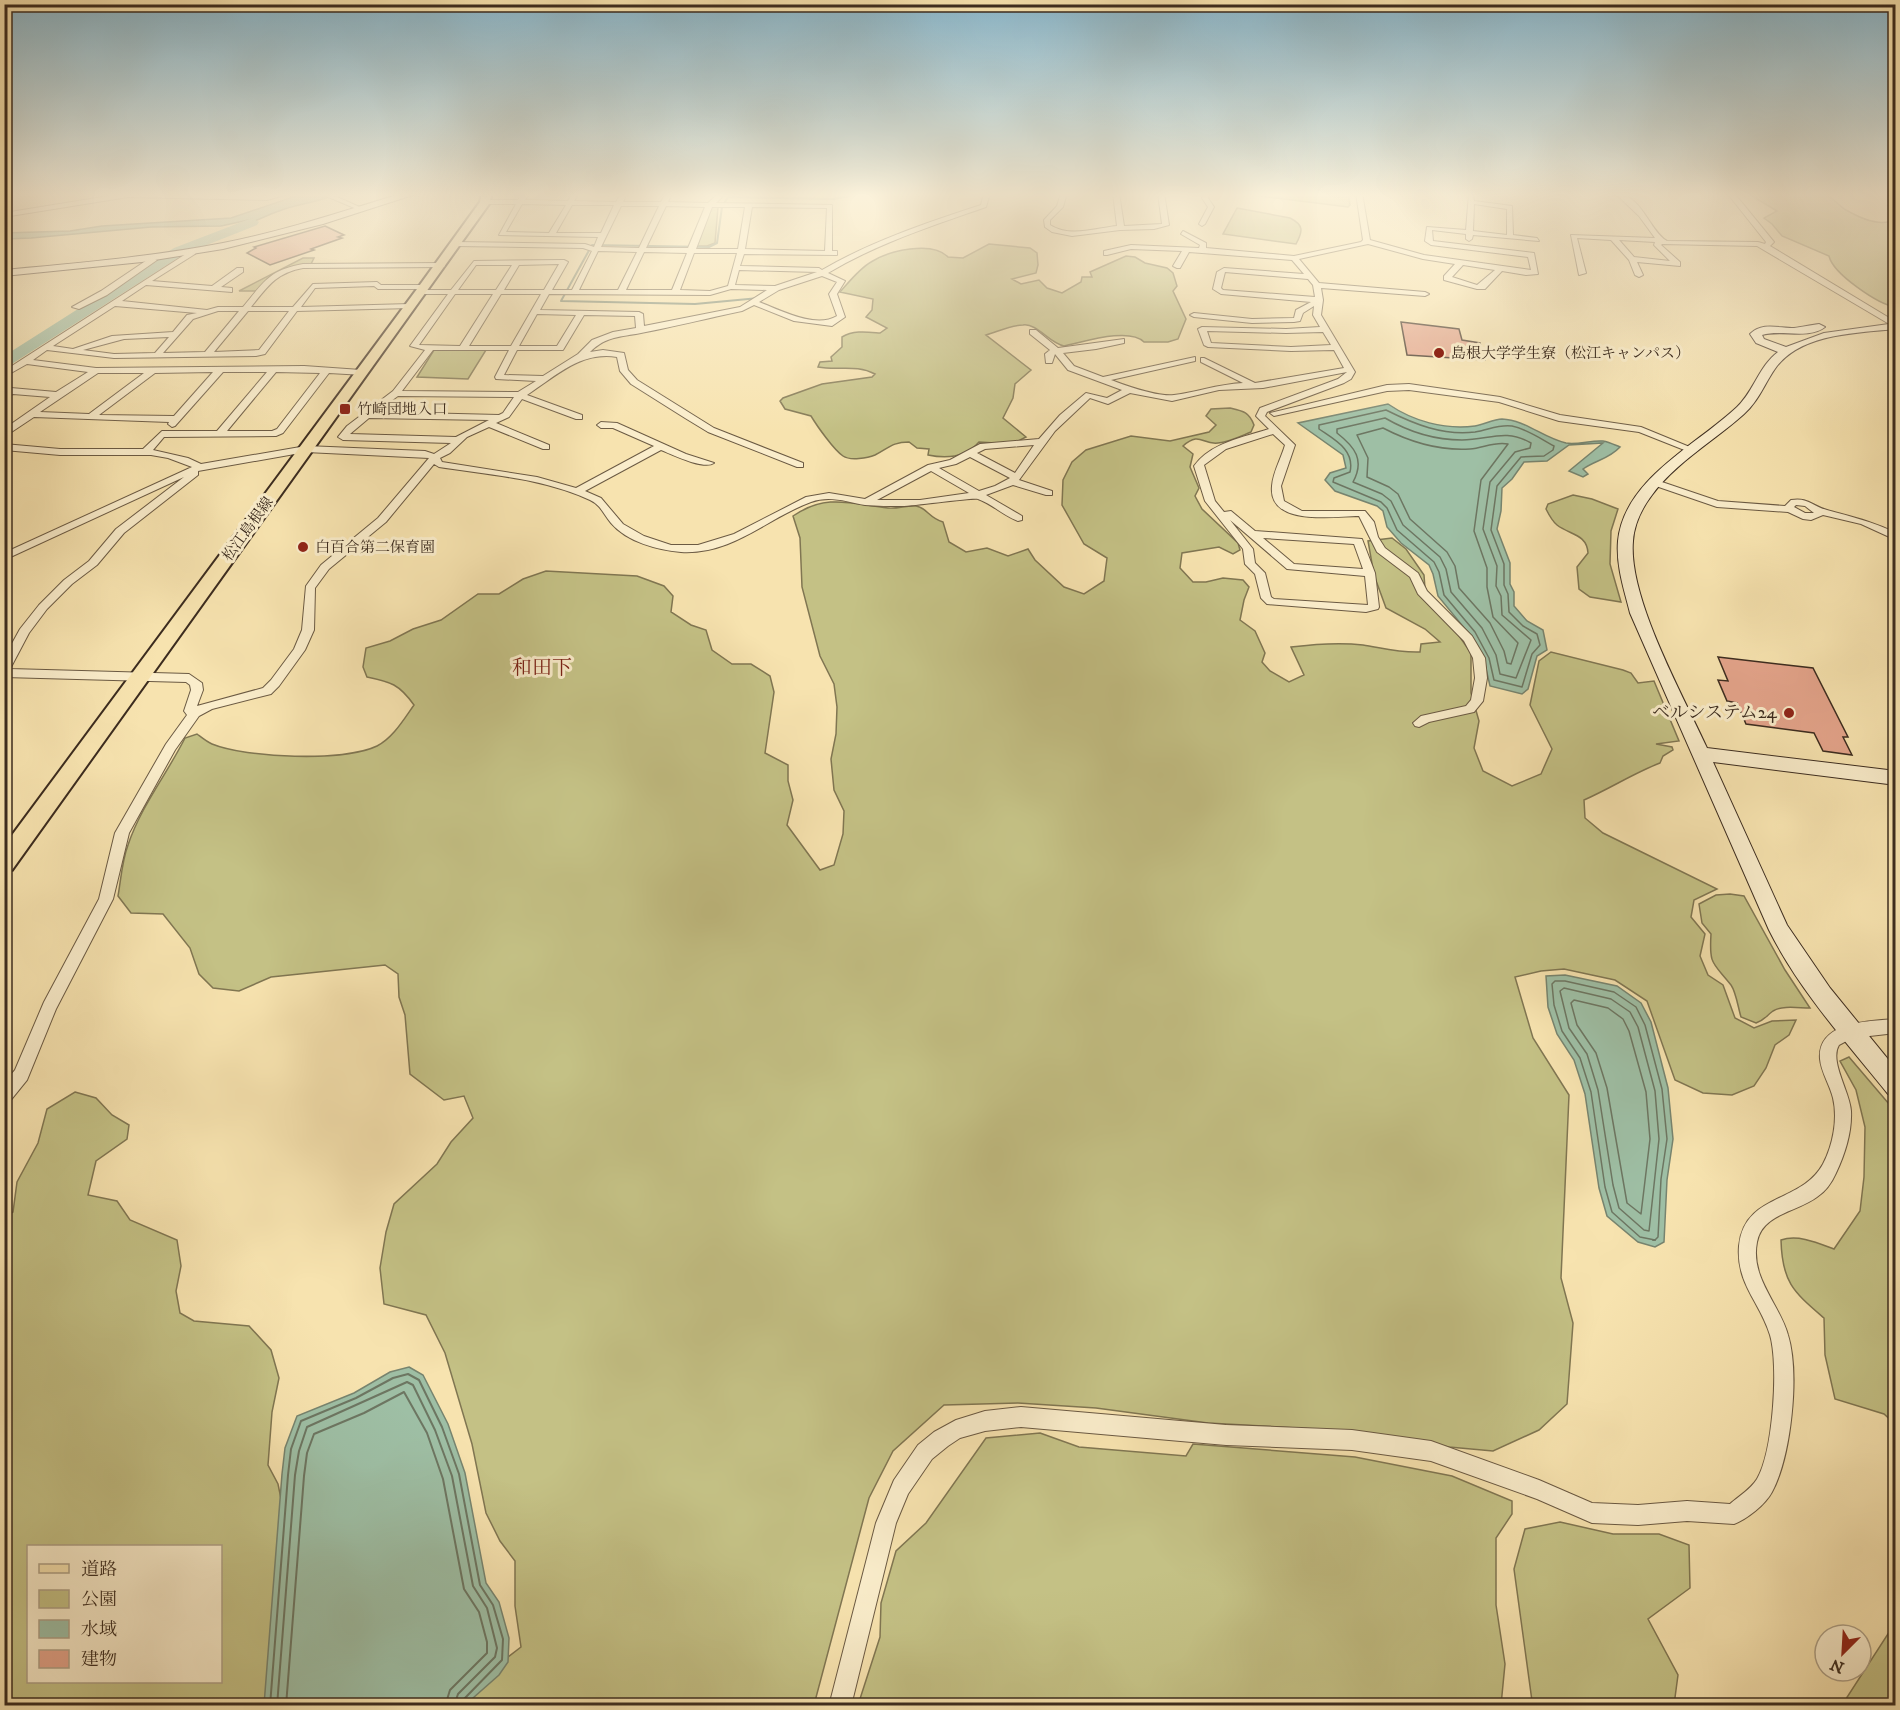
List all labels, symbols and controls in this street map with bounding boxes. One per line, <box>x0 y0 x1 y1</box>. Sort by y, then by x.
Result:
place label: 島根大学学生寮（松江キャンパス） <box>1451 344 1690 363</box>
marker: 島根大学学生寮（松江キャンパス） <box>1432 346 1446 360</box>
place label: 竹崎団地入口 <box>357 400 447 419</box>
marker: 竹崎団地入口 <box>338 402 352 416</box>
street label: 松江島根線 <box>218 493 278 565</box>
place label: 白百合第二保育園 <box>315 538 435 557</box>
marker: 白百合第二保育園 <box>296 540 310 554</box>
district label: 和田下 <box>512 656 572 681</box>
place label: ベルシステム24 <box>1652 702 1778 724</box>
marker: ベルシステム24 <box>1782 706 1796 720</box>
legend <box>27 1545 222 1683</box>
text: 道路 <box>81 1559 117 1581</box>
text: 公園 <box>81 1589 117 1611</box>
text: 水域 <box>81 1619 117 1641</box>
north arrow <box>1813 1623 1873 1683</box>
text: 建物 <box>81 1649 117 1671</box>
text: N <box>1827 1654 1847 1678</box>

